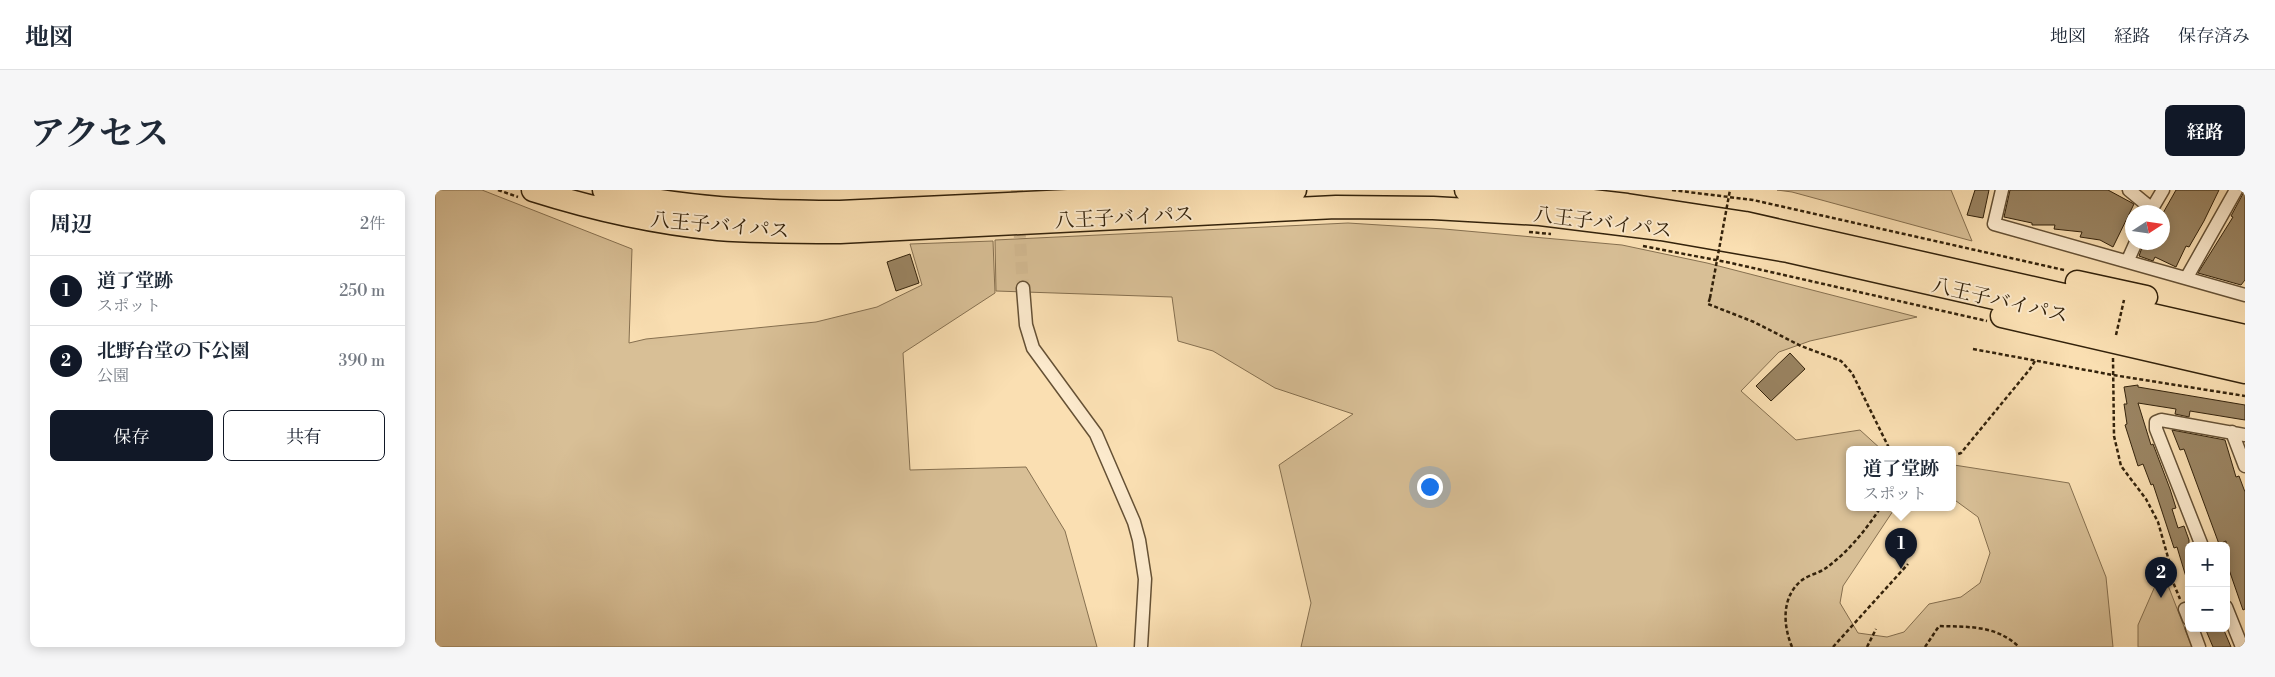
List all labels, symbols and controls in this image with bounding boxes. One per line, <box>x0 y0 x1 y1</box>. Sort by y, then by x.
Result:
text: 地図 <box>25 23 73 53</box>
text: 地図 <box>2050 25 2086 48</box>
text: 経路 <box>2114 25 2150 48</box>
text: 保存済み <box>2178 25 2250 48</box>
button: 経路 <box>2165 105 2245 156</box>
text: アクセス <box>30 113 169 156</box>
street label: 八王子バイパス <box>1054 202 1194 235</box>
street label: 八王子バイパス <box>1532 203 1674 244</box>
north arrow <box>2125 205 2170 250</box>
street label: 八王子バイパス <box>649 208 790 245</box>
text: 周辺 <box>50 212 92 238</box>
text: 2件 <box>360 214 385 234</box>
text: 道了堂跡 <box>97 269 173 293</box>
street label: 八王子バイパス <box>1929 274 2070 329</box>
text: 1 <box>62 281 70 301</box>
text: 250 m <box>339 281 385 301</box>
text: スポット <box>97 296 161 316</box>
text: 北野台堂の下公園 <box>97 339 249 363</box>
text: 2 <box>61 351 71 371</box>
text: 390 m <box>339 351 385 371</box>
text: 公園 <box>97 366 129 386</box>
button: 保存 <box>50 410 213 461</box>
button: 共有 <box>223 410 385 461</box>
popup <box>1846 446 1956 511</box>
text: 道了堂跡 <box>1863 457 1939 481</box>
your location <box>1417 474 1443 500</box>
text: スポット <box>1863 484 1927 504</box>
pin: 1 <box>1885 528 1917 569</box>
map controls <box>2185 542 2230 632</box>
button: + <box>2185 542 2230 587</box>
pin: 2 <box>2145 557 2177 598</box>
button: − <box>2185 587 2230 632</box>

